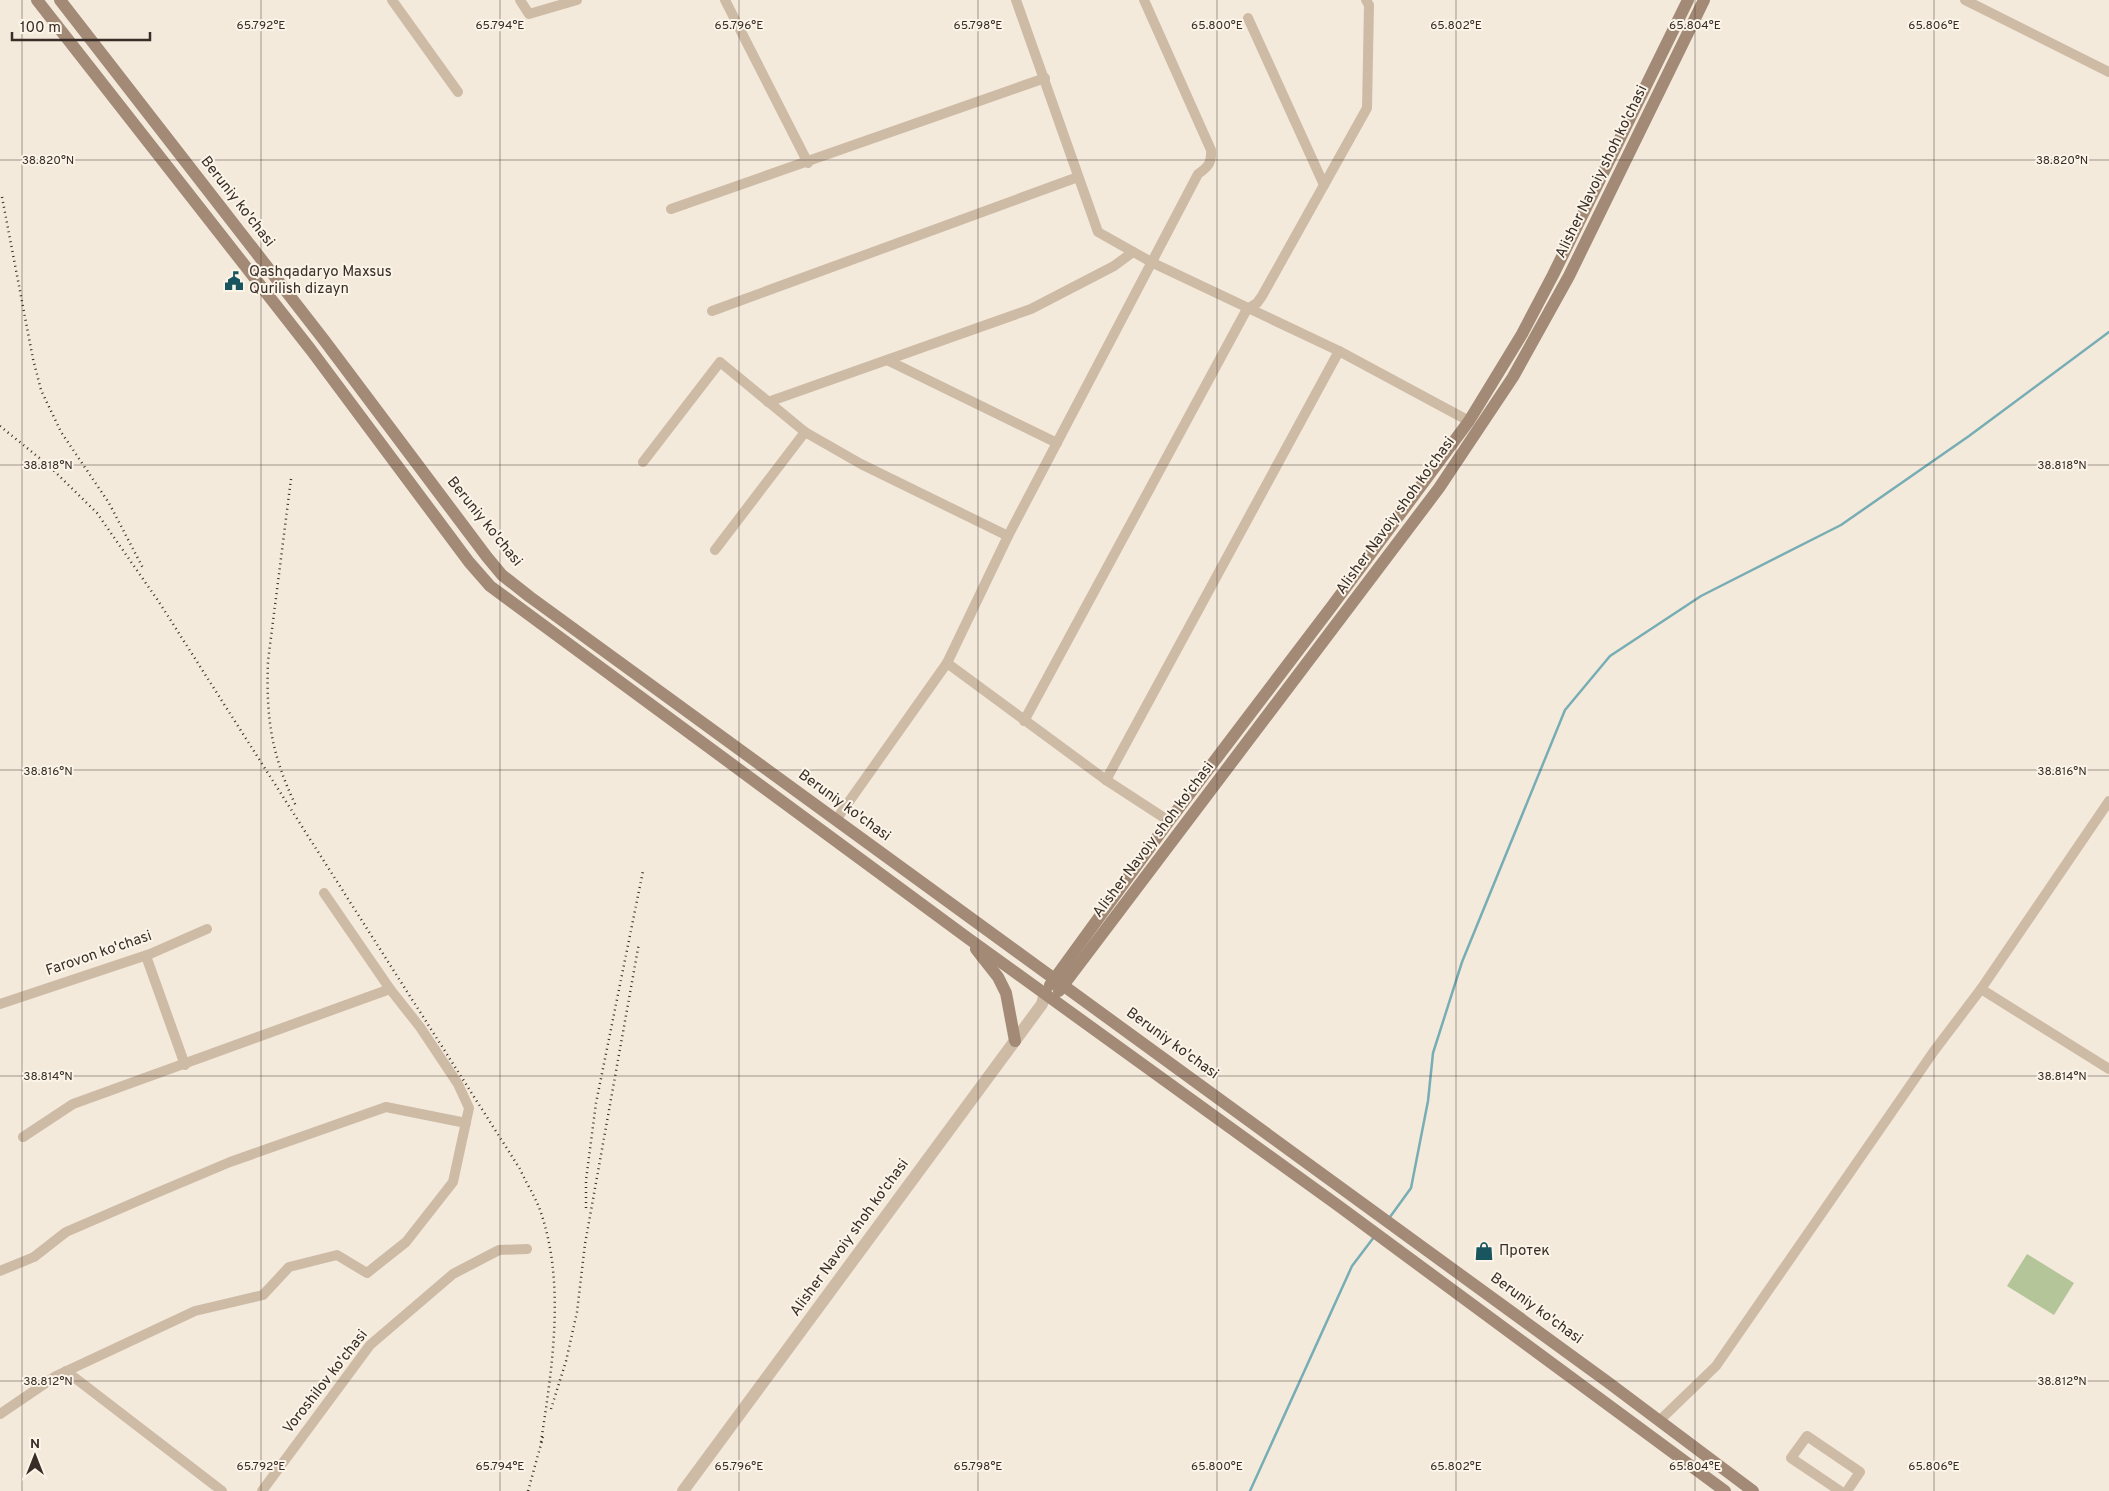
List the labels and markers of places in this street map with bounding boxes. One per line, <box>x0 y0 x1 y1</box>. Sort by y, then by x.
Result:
place label: Qashqadaryo Maxsus Qurilish dizayn <box>249 263 392 299</box>
public building icon: Qashqadaryo Maxsus Qurilish dizayn <box>223 270 245 292</box>
shop icon: Протек <box>1473 1240 1495 1262</box>
place label: Протек <box>1499 1242 1550 1261</box>

